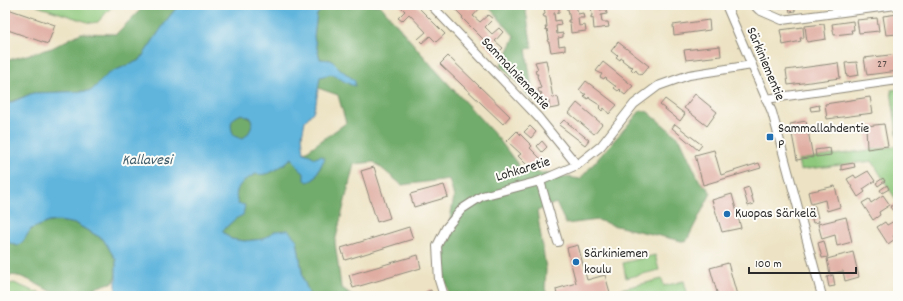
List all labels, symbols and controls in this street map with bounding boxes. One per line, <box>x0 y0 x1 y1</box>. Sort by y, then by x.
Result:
street label: Särkiniementie <box>741 24 789 104</box>
street label: Sammalniementie <box>476 33 554 115</box>
house number: 27 <box>877 56 887 73</box>
place label: Sammallahdentie P <box>778 119 869 155</box>
marker: Sammallahdentie P <box>765 132 775 142</box>
water label: Kallavesi <box>122 150 174 172</box>
street label: Lohkaretie <box>493 152 553 188</box>
place label: Kuopas Särkelä <box>735 204 816 224</box>
marker: Kuopas Särkelä <box>722 209 732 219</box>
place label: Särkiniemen koulu <box>584 244 648 280</box>
scale bar <box>749 249 856 275</box>
text: 100 m <box>755 256 782 273</box>
marker: Särkiniemen koulu <box>571 257 581 267</box>

